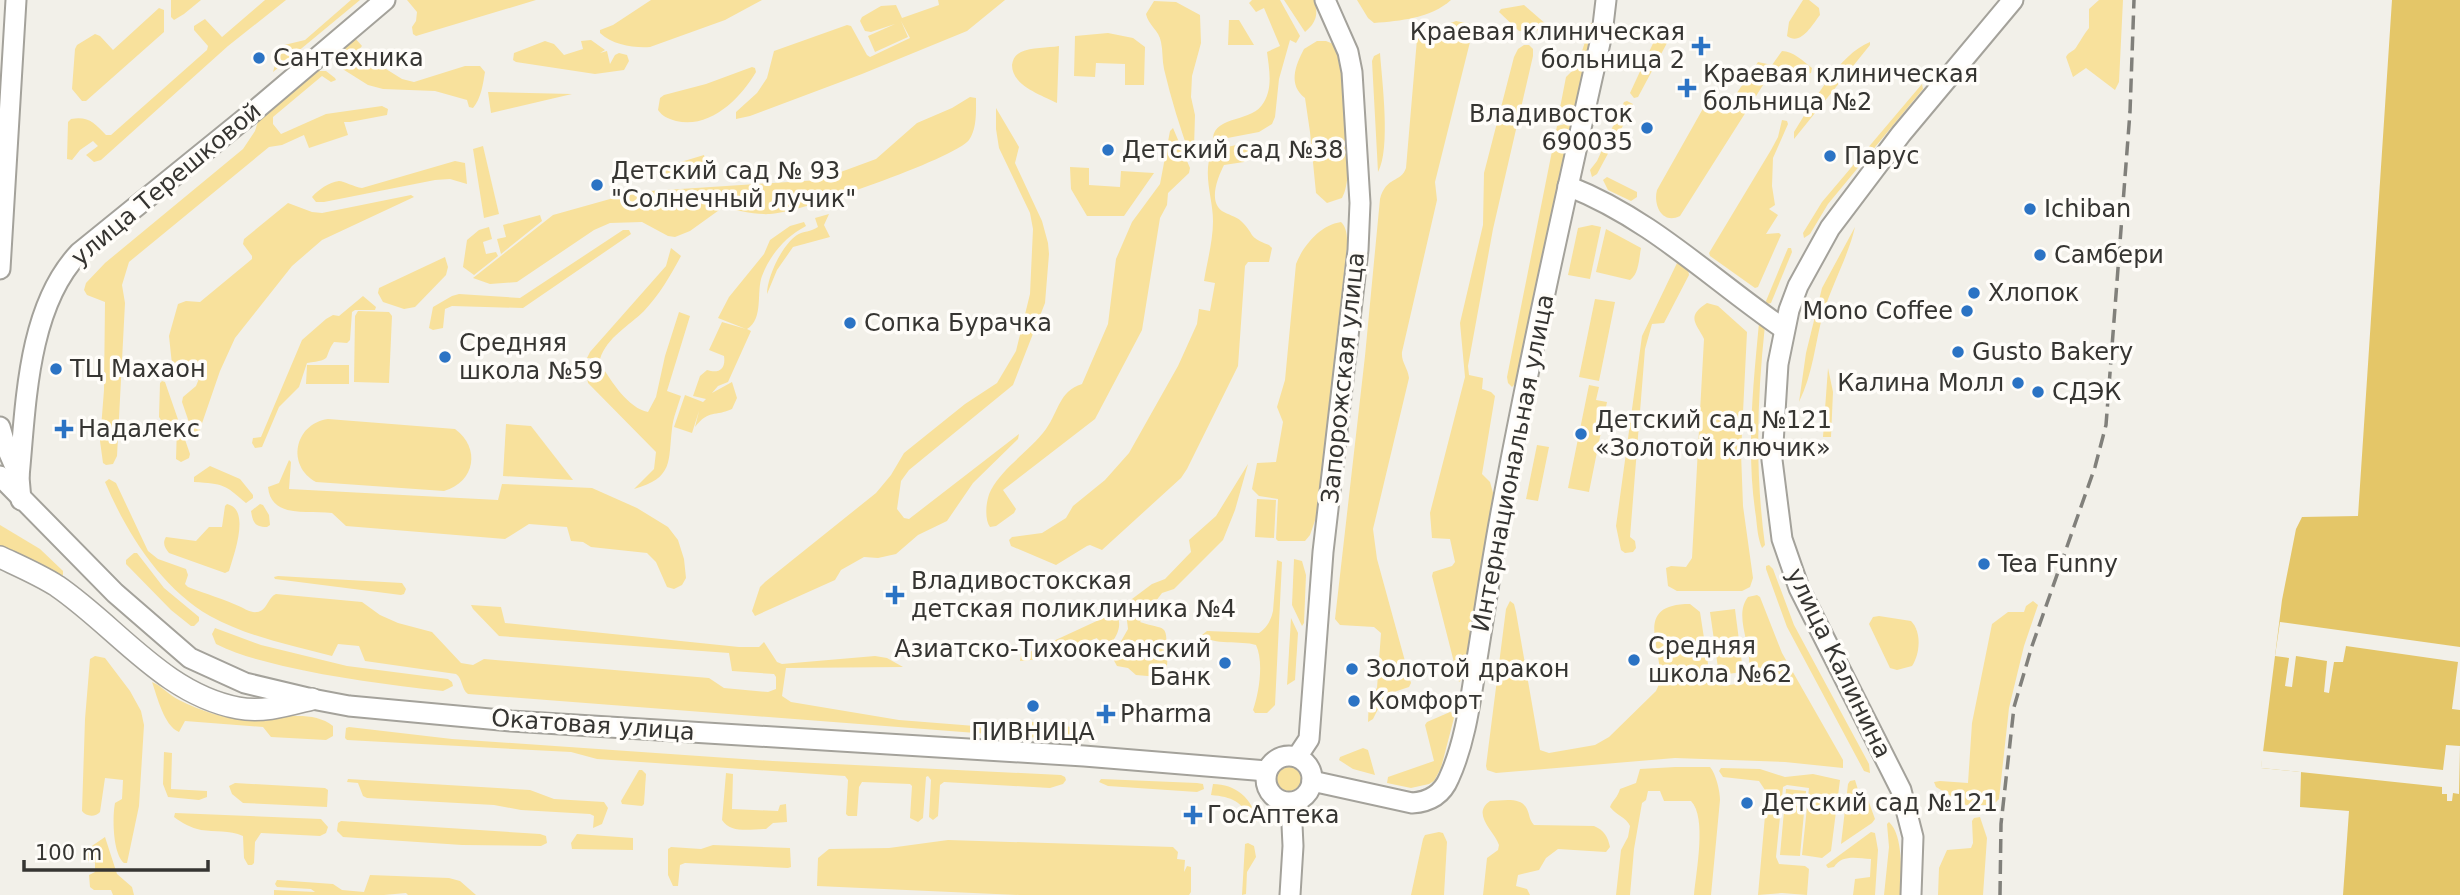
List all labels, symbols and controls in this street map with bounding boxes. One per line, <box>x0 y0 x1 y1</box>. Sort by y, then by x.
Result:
place label: Краевая клиническая больница 2 <box>1410 18 1685 74</box>
marker: Краевая клиническая больница 2 <box>1691 36 1711 56</box>
place label: Сантехника <box>273 44 424 72</box>
marker: Сантехника <box>251 50 267 66</box>
place label: Краевая клиническая больница №2 <box>1703 60 1978 116</box>
marker: Краевая клиническая больница №2 <box>1677 78 1697 98</box>
street label: улица Терешковой <box>66 97 266 271</box>
place label: Владивосток 690035 <box>1469 100 1633 156</box>
marker: Владивосток 690035 <box>1639 120 1655 136</box>
place label: Детский сад №38 <box>1122 136 1344 164</box>
marker: Детский сад №38 <box>1100 142 1116 158</box>
place label: Парус <box>1844 142 1919 170</box>
marker: Парус <box>1822 148 1838 164</box>
place label: Детский сад № 93 "Солнечный лучик" <box>611 157 856 213</box>
marker: Детский сад № 93 "Солнечный лучик" <box>589 177 605 193</box>
place label: Ichiban <box>2044 195 2131 223</box>
marker: Ichiban <box>2022 201 2038 217</box>
place label: Самбери <box>2054 241 2164 269</box>
marker: Самбери <box>2032 247 2048 263</box>
street label: Запорожская улица <box>1316 251 1370 505</box>
place label: Хлопок <box>1988 279 2079 307</box>
marker: Хлопок <box>1966 285 1982 301</box>
street label: Интернациональная улица <box>1467 292 1559 634</box>
place label: Mono Coffee <box>1803 297 1953 325</box>
marker: Mono Coffee <box>1959 303 1975 319</box>
place label: Сопка Бурачка <box>864 309 1052 337</box>
marker: Сопка Бурачка <box>842 315 858 331</box>
place label: Средняя школа №59 <box>459 329 603 385</box>
place label: Gusto Bakery <box>1972 338 2133 366</box>
marker: Gusto Bakery <box>1950 344 1966 360</box>
marker: Средняя школа №59 <box>437 349 453 365</box>
place label: ТЦ Махаон <box>69 355 206 383</box>
marker: ТЦ Махаон <box>48 361 64 377</box>
place label: Калина Молл <box>1837 369 2004 397</box>
marker: Калина Молл <box>2010 375 2026 391</box>
place label: СДЭК <box>2052 378 2121 406</box>
marker: СДЭК <box>2030 384 2046 400</box>
place label: Детский сад №121 «Золотой ключик» <box>1595 406 1832 462</box>
place label: Надалекс <box>78 415 200 443</box>
marker: Надалекс <box>56 421 72 437</box>
marker: Детский сад №121 «Золотой ключик» <box>1573 426 1589 442</box>
place label: Tea Funny <box>1997 550 2118 578</box>
marker: Tea Funny <box>1976 556 1992 572</box>
street label: улица Калинина <box>1781 563 1897 763</box>
place label: Владивостокская детская поликлиника №4 <box>911 567 1236 623</box>
marker: Владивостокская детская поликлиника №4 <box>885 585 905 605</box>
place label: Средняя школа №62 <box>1648 632 1792 688</box>
place label: Азиатско-Тихоокеанский Банк <box>894 635 1211 691</box>
marker: Средняя школа №62 <box>1626 652 1642 668</box>
marker: Азиатско-Тихоокеанский Банк <box>1217 655 1233 671</box>
place label: Золотой дракон <box>1366 655 1569 683</box>
marker: Золотой дракон <box>1344 661 1360 677</box>
place label: Комфорт <box>1368 687 1482 715</box>
marker: Комфорт <box>1346 693 1362 709</box>
marker: ПИВНИЦА <box>1025 698 1041 714</box>
place label: Pharma <box>1120 700 1212 728</box>
street label: Окатовая улица <box>490 704 696 746</box>
marker: Pharma <box>1098 706 1114 722</box>
place label: ПИВНИЦА <box>971 718 1095 746</box>
place label: Детский сад №121 <box>1761 789 1998 817</box>
marker: Детский сад №121 <box>1739 795 1755 811</box>
place label: ГосАптека <box>1207 801 1340 829</box>
marker: ГосАптека <box>1185 807 1201 823</box>
scale bar <box>24 828 208 872</box>
text: 100 m <box>35 841 102 865</box>

